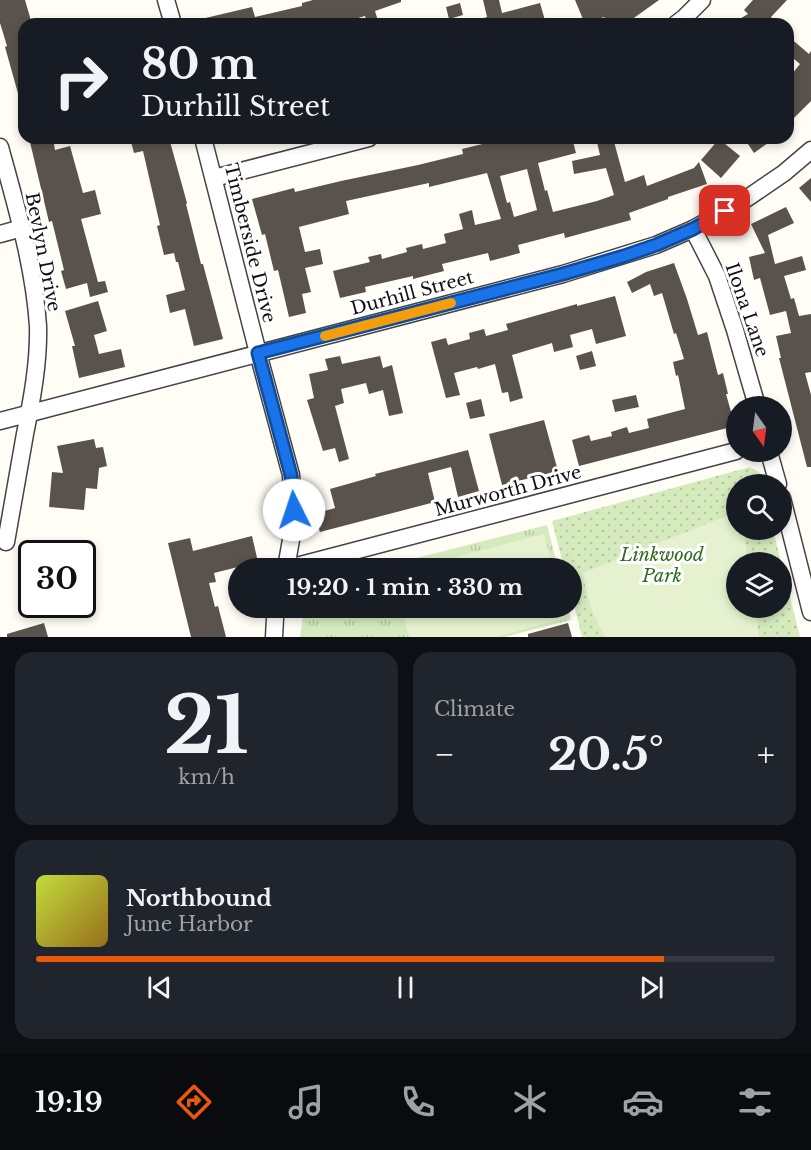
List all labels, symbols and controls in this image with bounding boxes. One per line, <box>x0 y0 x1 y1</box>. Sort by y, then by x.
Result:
text: 80 m <box>141 38 257 90</box>
icon: right <box>42 42 120 120</box>
text: Durhill Street <box>141 90 330 123</box>
street label: Timberside Drive <box>220 161 280 325</box>
pin <box>699 185 750 236</box>
street label: Bevlyn Drive <box>21 191 65 313</box>
icon: arrive <box>708 194 741 227</box>
street label: Ilona Lane <box>721 260 773 360</box>
street label: Durhill Street <box>348 266 476 320</box>
north arrow <box>726 396 792 462</box>
map controls <box>726 396 792 618</box>
street label: Murworth Drive <box>432 461 584 521</box>
button: search <box>726 474 792 540</box>
position arrow <box>262 478 326 542</box>
speed limit sign: 30 <box>18 540 96 618</box>
park label: Linkwood Park <box>619 544 704 587</box>
button: layers <box>726 552 792 618</box>
text: 19:20 · 1 min · 330 m <box>287 574 523 601</box>
text: 21 <box>164 677 249 774</box>
text: Climate <box>434 697 515 721</box>
text: 20.5° <box>548 726 664 782</box>
text: − <box>434 734 455 775</box>
text: + <box>757 734 775 775</box>
text: km/h <box>178 765 235 789</box>
text: Northbound <box>126 885 272 912</box>
text: June Harbor <box>126 912 253 936</box>
icon: previous <box>143 971 176 1004</box>
icon: pause <box>389 971 422 1004</box>
icon: next <box>635 971 668 1004</box>
icon: directions <box>173 1081 215 1123</box>
icon: music <box>285 1081 327 1123</box>
icon: phone <box>397 1081 439 1123</box>
icon: climate <box>509 1081 551 1123</box>
icon: car <box>622 1081 664 1123</box>
icon: filters <box>734 1081 776 1123</box>
text: 19:19 <box>35 1086 103 1119</box>

